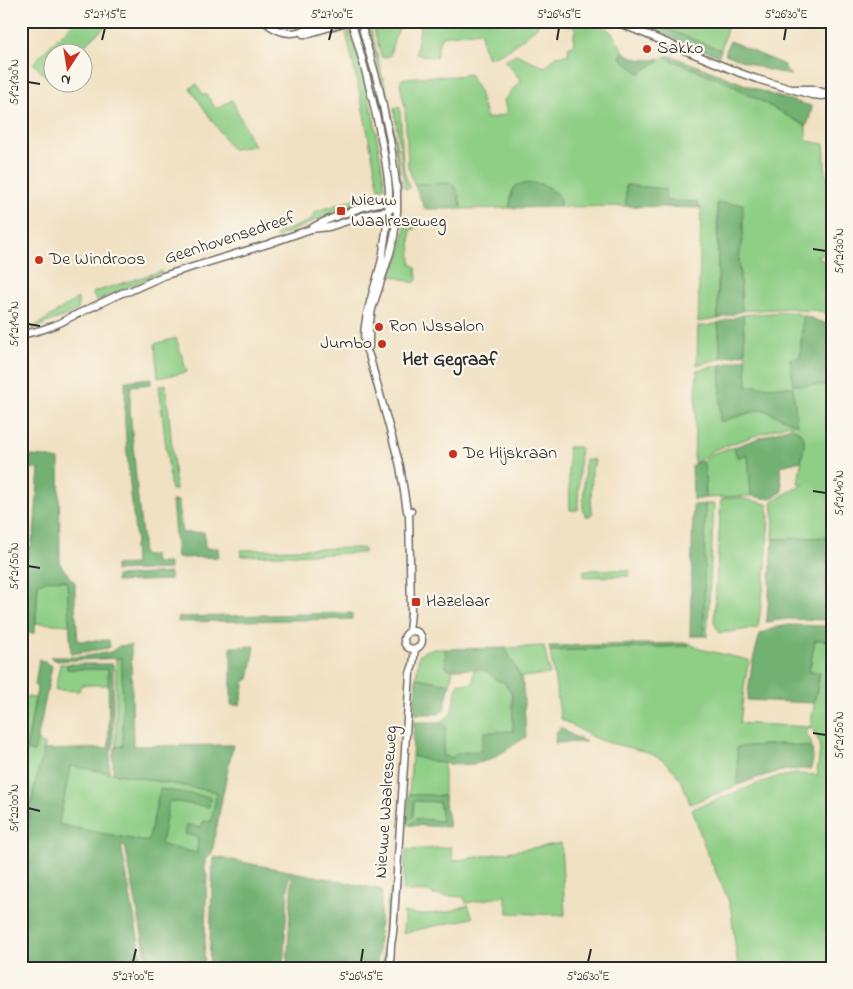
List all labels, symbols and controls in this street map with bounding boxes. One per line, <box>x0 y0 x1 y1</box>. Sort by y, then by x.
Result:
text: 5°27'15"E <box>83 6 127 24</box>
text: 5°27'00"E <box>311 6 353 24</box>
text: 5°26'45"E <box>537 6 581 24</box>
text: 5°26'30"E <box>765 6 807 24</box>
place label: Sakko <box>657 36 703 62</box>
north arrow <box>42 42 92 92</box>
marker: Sakko <box>641 43 653 55</box>
text: 51°21'30"N <box>6 59 24 105</box>
text: N <box>59 68 72 91</box>
place label: Nieuw Waalreseweg <box>351 188 446 236</box>
street label: Geenhovensedreef <box>161 205 299 272</box>
marker: Nieuw Waalreseweg <box>335 205 347 217</box>
text: 51°21'30"N <box>831 228 849 274</box>
place label: De Windroos <box>48 247 145 273</box>
marker: De Windroos <box>33 254 45 266</box>
text: 51°21'40"N <box>6 301 24 347</box>
place label: Ron IJssalon <box>389 314 484 340</box>
marker: Ron IJssalon <box>373 321 385 333</box>
place label: Jumbo <box>320 331 372 357</box>
marker: Jumbo <box>376 338 388 350</box>
district label: Het Gegraaf <box>403 347 499 376</box>
place label: De Hijskraan <box>462 441 557 467</box>
marker: De Hijskraan <box>447 448 459 460</box>
text: 51°21'40"N <box>831 470 849 516</box>
text: 51°21'50"N <box>6 542 24 590</box>
place label: Hazelaar <box>426 589 490 615</box>
marker: Hazelaar <box>410 596 422 608</box>
text: 51°21'50"N <box>831 711 849 759</box>
street label: Nieuwe Waalreseweg <box>369 725 406 879</box>
text: 51°22'00"N <box>6 784 24 832</box>
text: 5°27'00"E <box>112 968 154 986</box>
text: 5°26'45"E <box>339 968 383 986</box>
text: 5°26'30"E <box>567 968 609 986</box>

